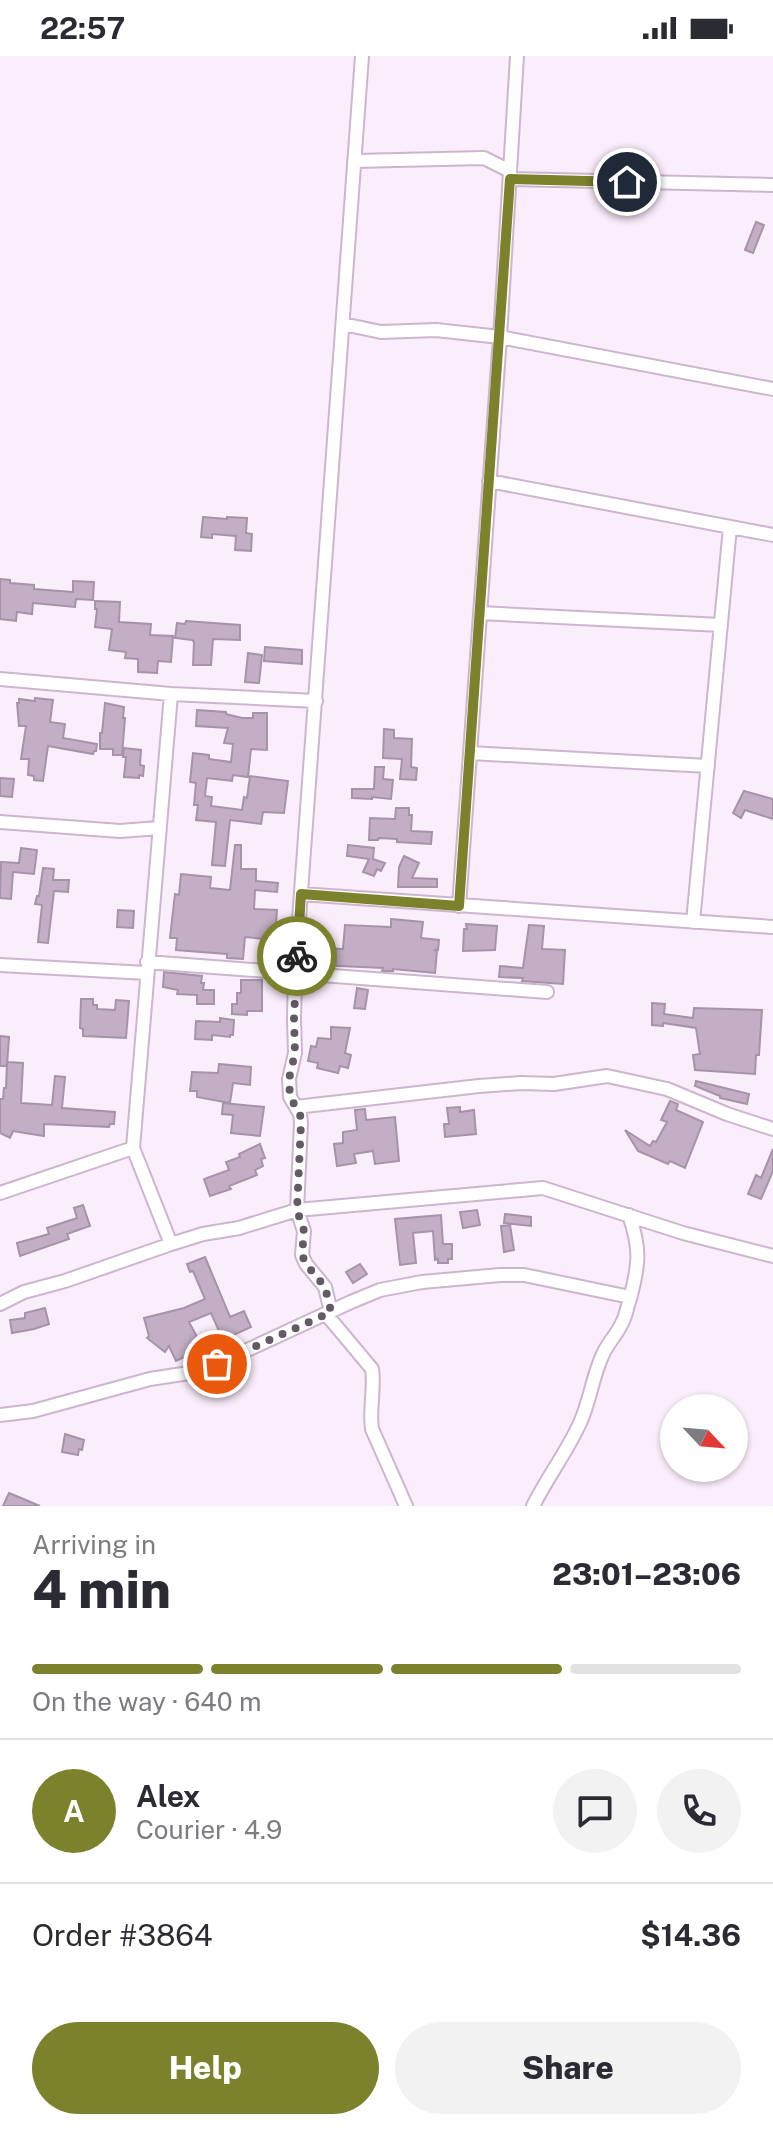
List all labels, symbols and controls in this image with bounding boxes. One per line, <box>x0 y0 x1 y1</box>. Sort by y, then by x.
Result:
text: 22:57 <box>40 10 125 46</box>
pin <box>593 148 661 216</box>
icon: home <box>605 160 649 204</box>
courier <box>257 916 337 996</box>
icon: bike <box>275 934 319 978</box>
pin <box>183 1330 251 1398</box>
icon: bag <box>195 1342 239 1386</box>
north arrow <box>660 1394 748 1482</box>
map controls <box>660 1394 748 1482</box>
text: Arriving in <box>32 1529 156 1560</box>
text: 23:01–23:06 <box>552 1556 741 1592</box>
text: 4 min <box>32 1559 171 1620</box>
text: On the way · 640 m <box>32 1686 261 1717</box>
button: chat <box>553 1769 637 1853</box>
button: phone <box>657 1769 741 1853</box>
text: Alex <box>136 1778 200 1814</box>
text: A <box>63 1793 85 1829</box>
text: Courier · 4.9 <box>136 1814 282 1845</box>
text: Order #3864 <box>32 1917 213 1953</box>
text: $14.36 <box>640 1917 741 1953</box>
button: Help <box>32 2022 379 2114</box>
button: Share <box>395 2022 741 2114</box>

